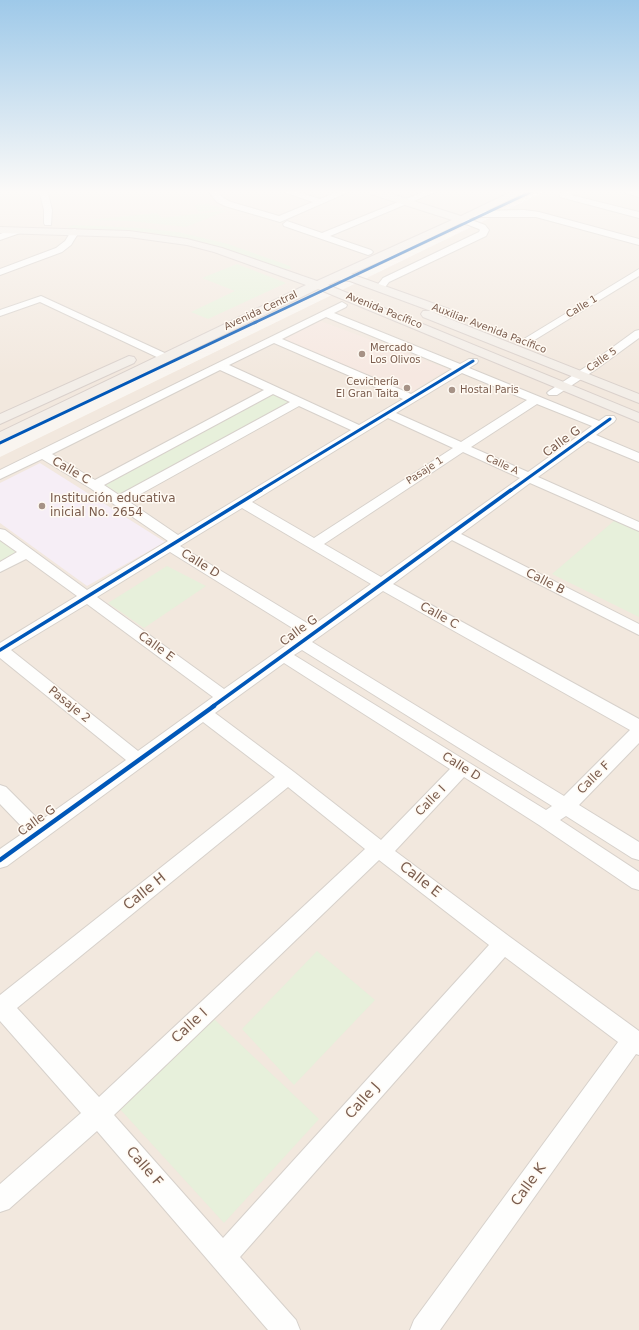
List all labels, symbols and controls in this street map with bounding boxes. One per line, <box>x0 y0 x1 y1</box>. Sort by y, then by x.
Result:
street label: Avenida Central <box>222 289 300 333</box>
street label: Avenida Pacífico <box>344 290 424 332</box>
street label: Calle 1 <box>564 293 600 321</box>
street label: Auxiliar Avenida Pacífico <box>430 302 548 356</box>
place label: Mercado Los Olivos <box>370 342 421 366</box>
street label: Calle 5 <box>584 345 620 375</box>
marker: Mercado Los Olivos <box>357 349 367 359</box>
place label: Cevichería El Gran Taita <box>336 376 399 400</box>
marker: Cevichería El Gran Taita <box>402 383 412 393</box>
place label: Hostal Paris <box>460 384 519 396</box>
marker: Hostal Paris <box>447 385 457 395</box>
street label: Calle G <box>540 424 584 460</box>
street label: Calle A <box>484 452 520 478</box>
street label: Calle C <box>49 454 93 488</box>
street label: Pasaje 1 <box>404 455 446 487</box>
place label: Institución educativa inicial No. 2654 <box>50 492 175 520</box>
marker: Institución educativa inicial No. 2654 <box>37 501 47 511</box>
street label: Calle D <box>178 547 222 581</box>
street label: Calle B <box>523 566 567 598</box>
street label: Calle C <box>417 600 461 632</box>
street label: Calle G <box>277 613 321 649</box>
street label: Calle E <box>135 629 177 665</box>
street label: Pasaje 2 <box>45 684 93 726</box>
street label: Calle D <box>439 750 483 784</box>
street label: Calle F <box>575 759 613 797</box>
street label: Calle I <box>413 783 449 819</box>
street label: Calle G <box>15 803 59 839</box>
street label: Calle E <box>396 859 444 901</box>
street label: Calle H <box>120 870 170 914</box>
street label: Calle I <box>168 1005 212 1047</box>
street label: Calle J <box>342 1079 384 1123</box>
street label: Calle F <box>122 1144 166 1190</box>
street label: Calle K <box>508 1160 550 1210</box>

